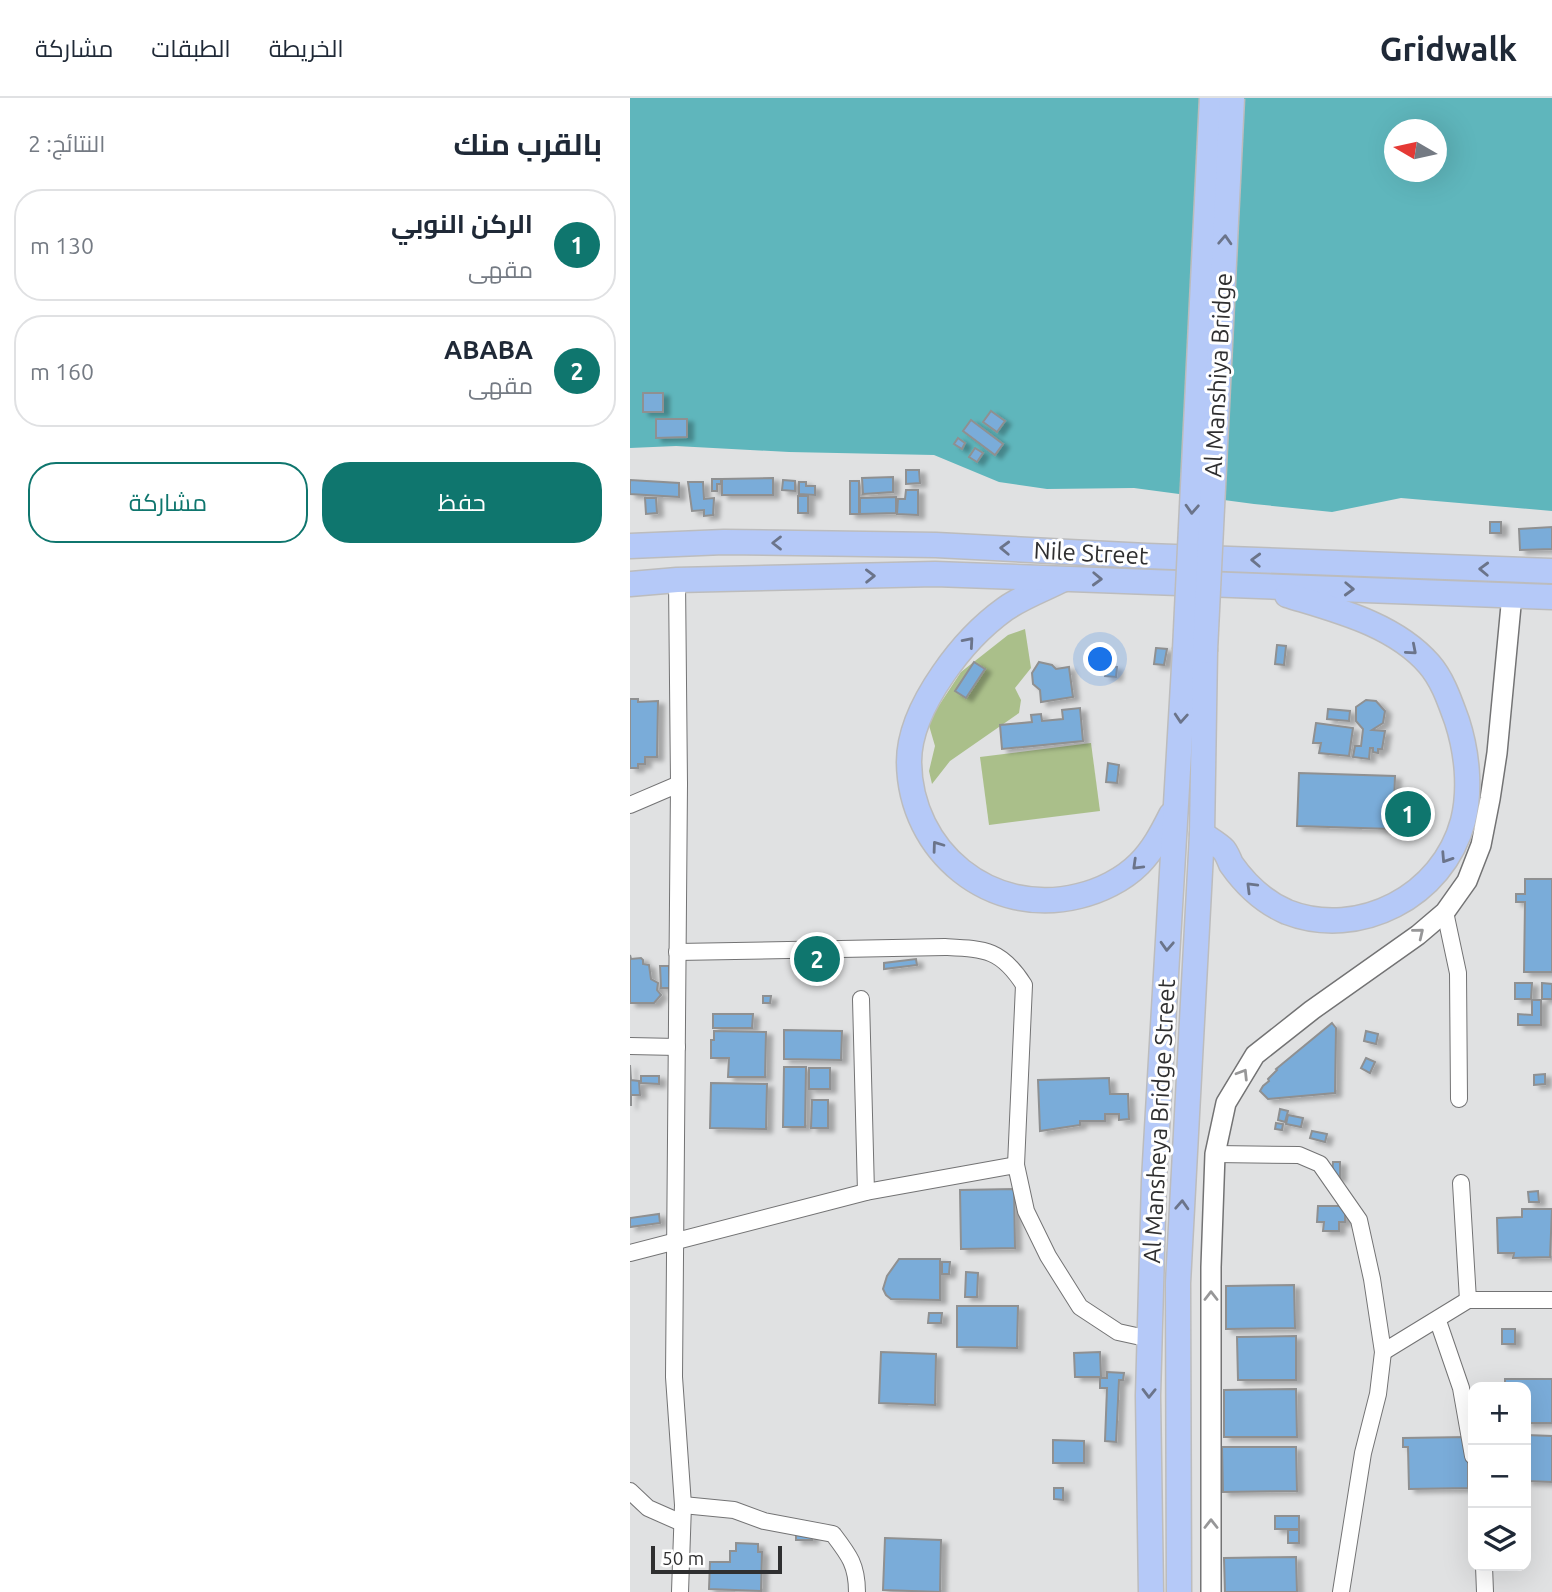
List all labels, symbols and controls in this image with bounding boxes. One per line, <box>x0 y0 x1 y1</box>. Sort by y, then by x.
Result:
text: Gridwalk <box>1380 30 1517 67</box>
text: مشاركة <box>35 35 113 62</box>
text: الطبقات <box>151 35 231 62</box>
text: الخريطة <box>269 35 344 62</box>
north arrow <box>1384 119 1447 182</box>
text: بالقرب منك <box>453 127 602 161</box>
text: النتائج: 2 <box>28 131 105 156</box>
text: الركن النوبي <box>391 209 533 238</box>
text: 130 m <box>30 233 94 258</box>
text: 1 <box>571 233 584 258</box>
one-way arrow <box>1217 235 1232 246</box>
text: مقهى <box>468 257 533 282</box>
street label: Al Manshiya Bridge <box>1199 272 1237 478</box>
text: ABABA <box>444 335 533 364</box>
text: 160 m <box>30 359 94 384</box>
text: 2 <box>571 359 584 384</box>
text: مقهى <box>468 373 533 398</box>
button: مشاركة <box>28 462 308 543</box>
button: حفظ <box>322 462 602 543</box>
one-way arrow <box>1184 504 1199 515</box>
one-way arrow <box>772 535 782 551</box>
street label: Nile Street <box>1033 537 1150 570</box>
one-way arrow <box>999 540 1010 555</box>
one-way arrow <box>1251 553 1262 568</box>
one-way arrow <box>1478 562 1489 577</box>
one-way arrow <box>864 568 875 583</box>
one-way arrow <box>1092 571 1103 586</box>
one-way arrow <box>1344 582 1355 597</box>
one-way arrow <box>961 637 973 650</box>
your location <box>1083 642 1117 676</box>
one-way arrow <box>1404 642 1417 654</box>
one-way arrow <box>1173 713 1188 724</box>
pin: 1 <box>1385 788 1431 840</box>
one-way arrow <box>933 841 946 854</box>
one-way arrow <box>1441 850 1454 863</box>
one-way arrow <box>1132 856 1145 869</box>
one-way arrow <box>1246 882 1259 895</box>
one-way arrow <box>1412 929 1424 942</box>
pin: 2 <box>794 933 840 985</box>
one-way arrow <box>1160 940 1175 951</box>
street label: Al Mansheya Bridge Street <box>1138 978 1180 1264</box>
one-way arrow <box>1234 1069 1247 1082</box>
one-way arrow <box>1175 1200 1190 1211</box>
one-way arrow <box>1203 1291 1219 1301</box>
map controls <box>1468 1382 1531 1571</box>
button: + <box>1468 1382 1531 1445</box>
one-way arrow <box>1141 1388 1156 1399</box>
button: − <box>1468 1445 1531 1508</box>
button: layers <box>1468 1508 1531 1571</box>
one-way arrow <box>1203 1518 1219 1529</box>
scale bar <box>651 1543 782 1575</box>
text: 50 m <box>662 1547 704 1569</box>

